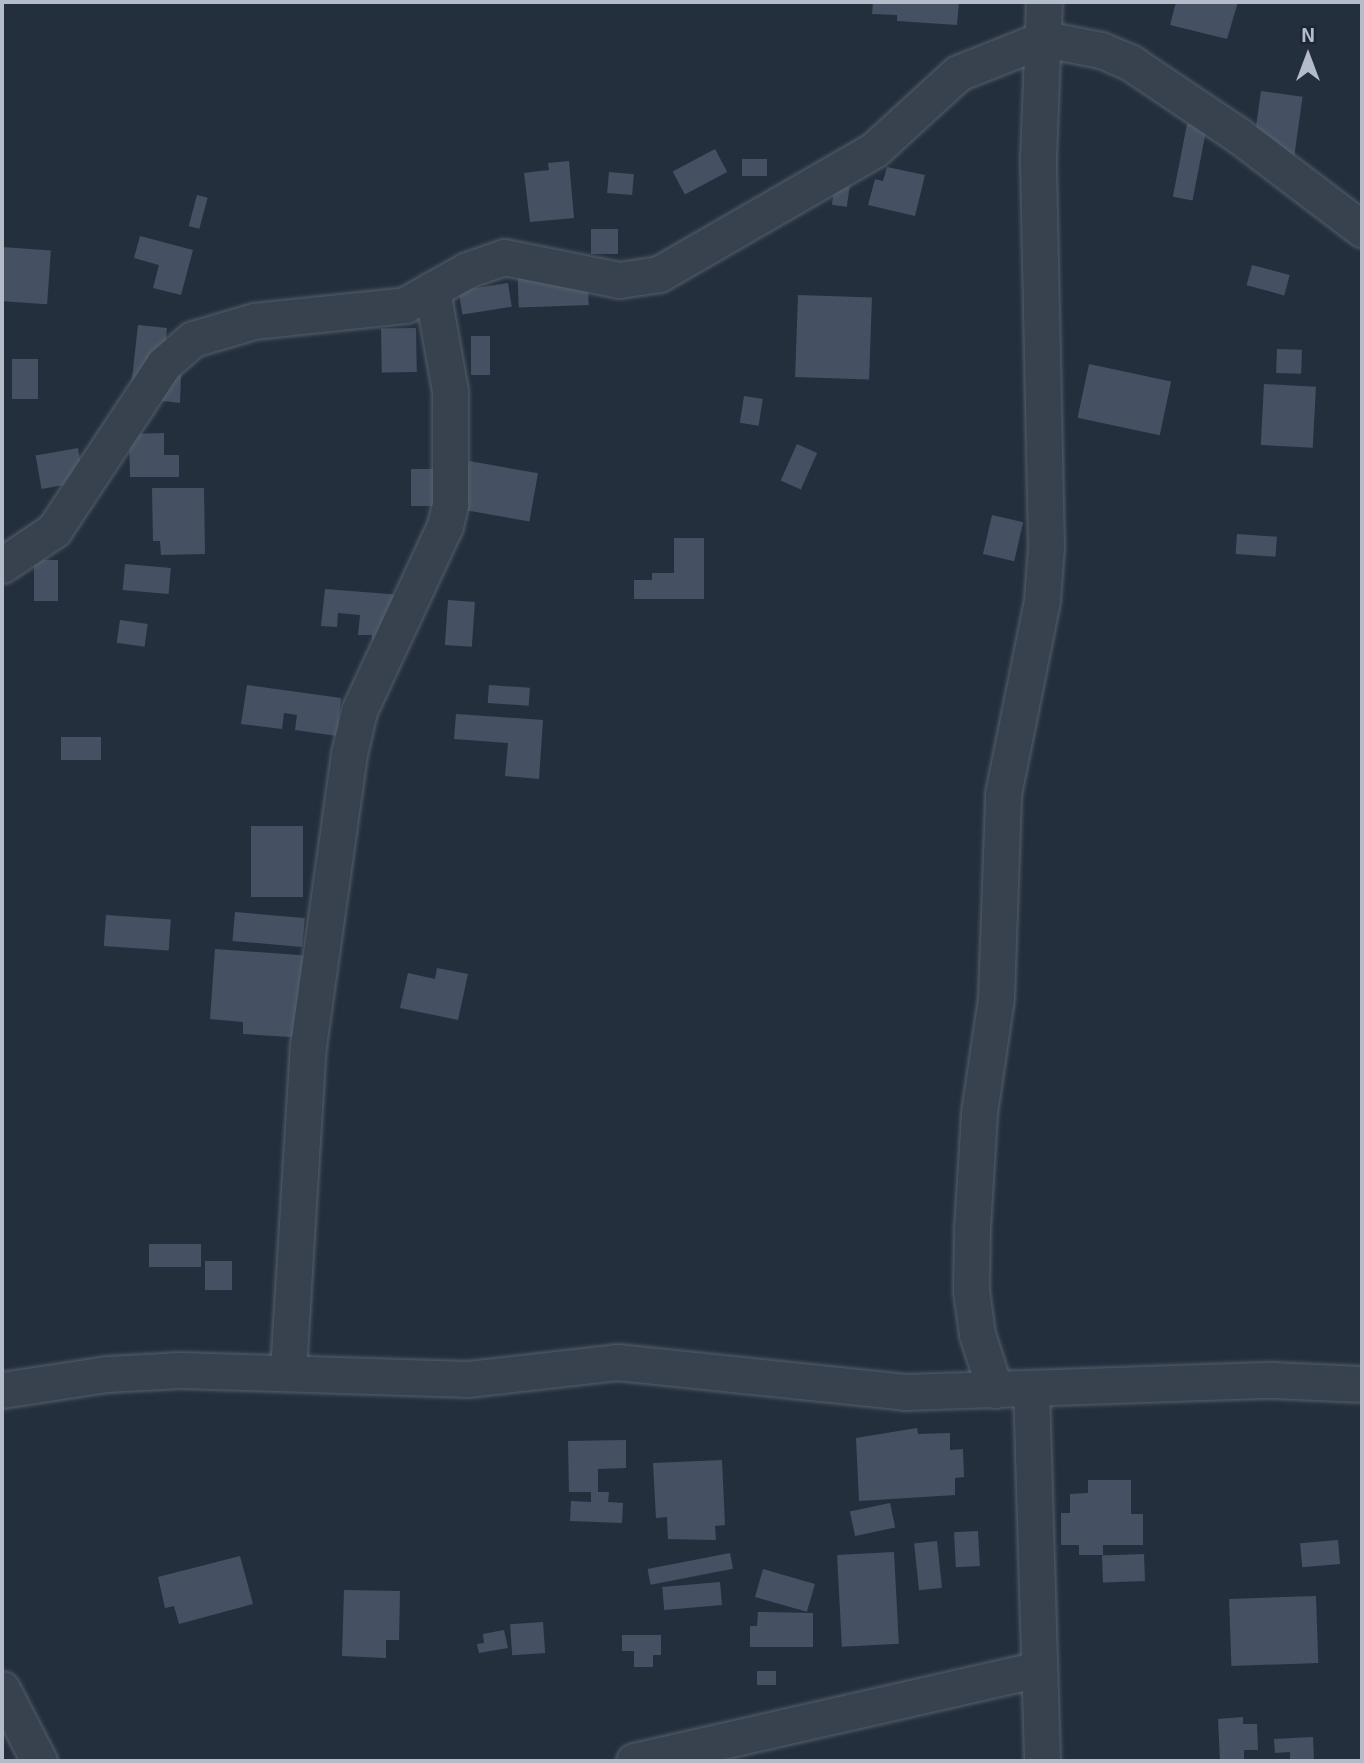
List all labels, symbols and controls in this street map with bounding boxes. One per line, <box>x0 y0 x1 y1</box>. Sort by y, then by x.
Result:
north arrow <box>1273 21 1343 91</box>
text: N <box>1301 23 1315 46</box>

